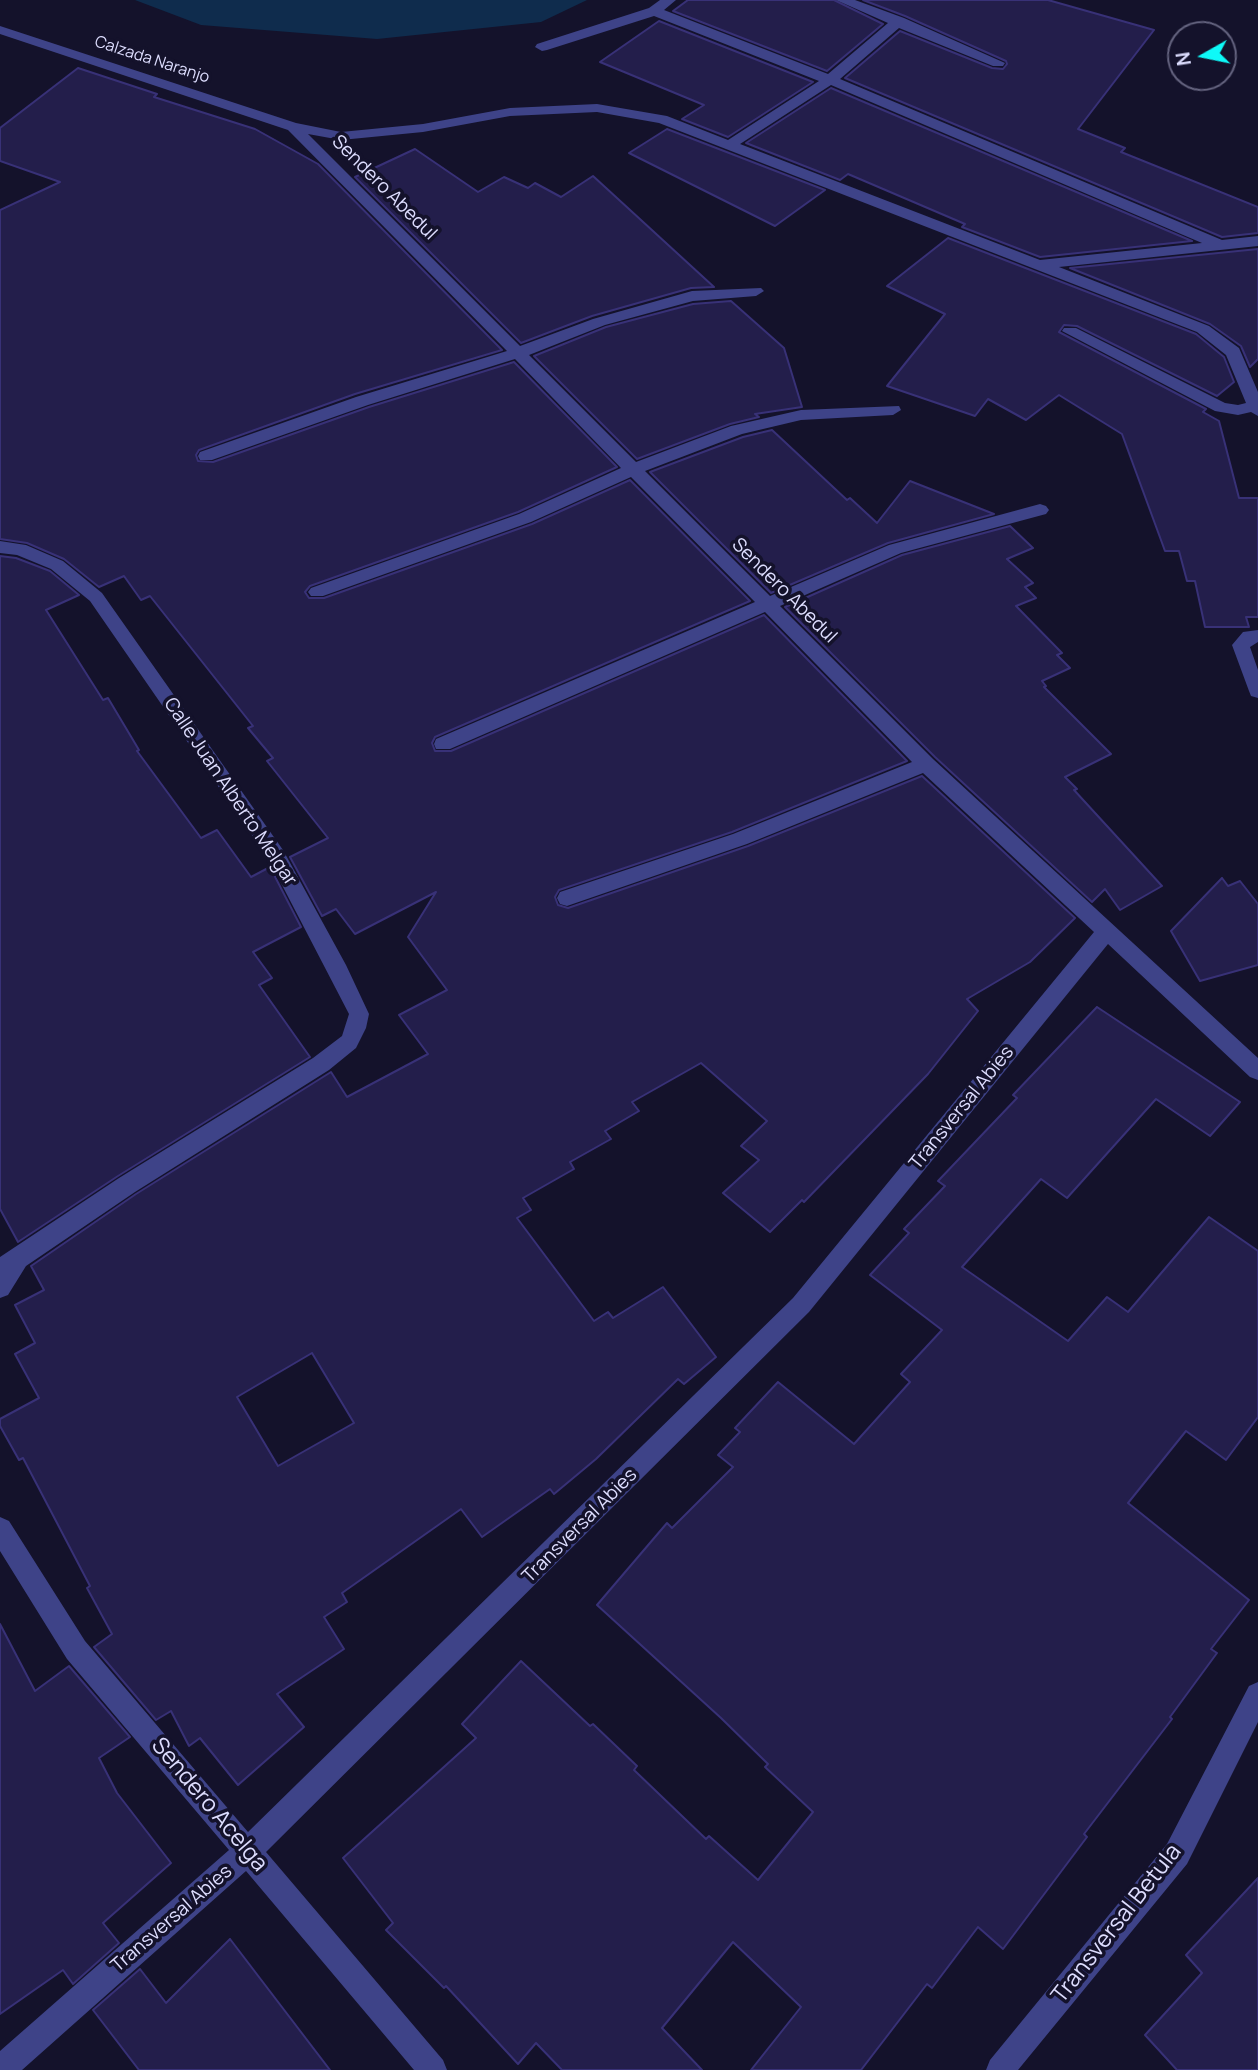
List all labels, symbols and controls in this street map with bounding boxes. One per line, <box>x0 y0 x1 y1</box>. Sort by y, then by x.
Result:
north arrow <box>1167 21 1237 91</box>
street label: Calzada Naranjo <box>92 32 212 88</box>
text: N <box>1169 50 1197 68</box>
street label: Sendero Abedul <box>327 131 441 245</box>
street label: Sendero Abedul <box>727 534 841 648</box>
street label: Calle Juan Alberto Melgar <box>159 694 301 890</box>
street label: Transversal Abies <box>905 1041 1019 1175</box>
street label: Transversal Abies <box>518 1464 642 1588</box>
street label: Sendero Acelga <box>145 1732 273 1878</box>
street label: Transversal Betula <box>1046 1839 1188 2009</box>
street label: Transversal Abies <box>107 1860 237 1978</box>

